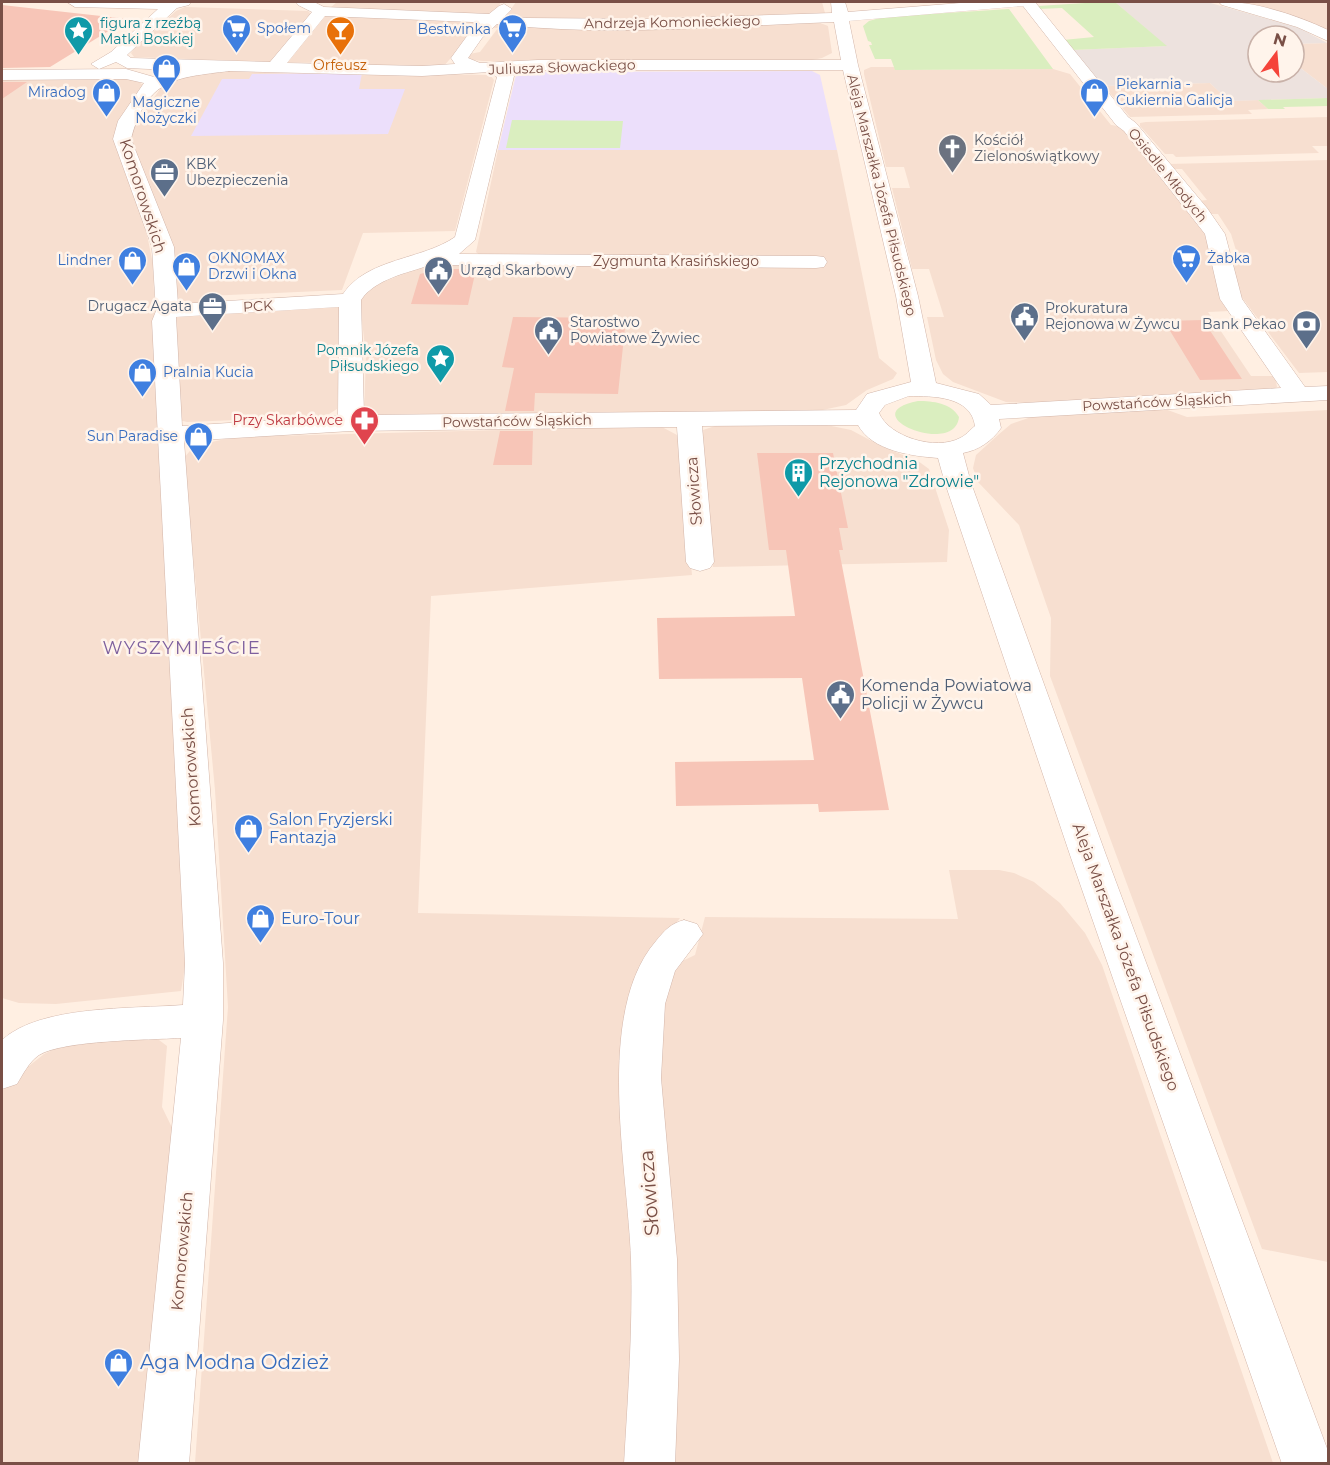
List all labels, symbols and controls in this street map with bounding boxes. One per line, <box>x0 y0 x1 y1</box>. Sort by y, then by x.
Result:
street label: Andrzeja Komonieckiego <box>584 11 760 33</box>
supermarket icon: Społem <box>220 12 252 54</box>
supermarket icon: Bestwinka <box>496 13 528 55</box>
place label: figura z rzeźbą Matki Boskiej <box>100 14 201 48</box>
place icon: figura z rzeźbą Matki Boskiej <box>63 15 95 57</box>
bar icon: Orfeusz <box>324 15 356 57</box>
place label: Społem <box>257 19 311 37</box>
place label: Bestwinka <box>418 20 491 38</box>
north arrow <box>1246 24 1306 84</box>
text: N <box>1271 29 1289 51</box>
shop icon: Magiczne Nożyczki <box>150 52 182 94</box>
street label: Juliusza Słowackiego <box>487 55 636 79</box>
place label: Orfeusz <box>313 56 367 74</box>
street label: Aleja Marszałka Józefa Piłsudskiego <box>843 72 921 318</box>
place label: Piekarnia - Cukiernia Galicja <box>1116 75 1233 109</box>
shop icon: Miradog <box>91 76 123 118</box>
shop icon: Piekarnia - Cukiernia Galicja <box>1079 76 1111 118</box>
place label: Miradog <box>28 83 86 101</box>
place label: Magiczne Nożyczki <box>132 93 200 127</box>
street label: Osiedle Młodych <box>1124 124 1212 226</box>
place label: Kościół Zielonoświątkowy <box>974 131 1100 165</box>
church icon: Kościół Zielonoświątkowy <box>937 132 969 174</box>
street label: Komorowskich <box>116 136 170 256</box>
place label: KBK Ubezpieczenia <box>186 155 289 189</box>
office icon: KBK Ubezpieczenia <box>149 156 181 198</box>
supermarket icon: Żabka <box>1170 242 1202 284</box>
shop icon: Lindner <box>117 244 149 286</box>
place label: OKNOMAX Drzwi i Okna <box>208 249 297 283</box>
place label: Żabka <box>1207 249 1250 267</box>
shop icon: OKNOMAX Drzwi i Okna <box>171 250 203 292</box>
place label: Lindner <box>57 251 112 269</box>
street label: Zygmunta Krasińskiego <box>593 252 759 270</box>
public building icon: Urząd Skarbowy <box>423 254 455 296</box>
place label: Urząd Skarbowy <box>460 261 574 279</box>
office icon: Drugacz Agata <box>197 290 229 332</box>
street label: PCK <box>243 296 273 316</box>
place label: Drugacz Agata <box>87 297 192 315</box>
place label: Prokuratura Rejonowa w Żywcu <box>1045 299 1180 333</box>
public building icon: Prokuratura Rejonowa w Żywcu <box>1008 300 1040 342</box>
bank icon: Bank Pekao <box>1291 308 1323 350</box>
place label: Starostwo Powiatowe Żywiec <box>570 313 700 347</box>
public building icon: Starostwo Powiatowe Żywiec <box>533 314 565 356</box>
place label: Bank Pekao <box>1202 315 1286 333</box>
place label: Pomnik Józefa Piłsudskiego <box>316 341 419 375</box>
place icon: Pomnik Józefa Piłsudskiego <box>424 342 456 384</box>
shop icon: Pralnia Kucia <box>126 356 158 398</box>
place label: Pralnia Kucia <box>163 363 254 381</box>
street label: Powstańców Śląskich <box>1082 389 1232 415</box>
pharmacy icon: Przy Skarbówce <box>348 404 380 446</box>
place label: Przy Skarbówce <box>233 411 343 429</box>
street label: Powstańców Śląskich <box>442 411 592 431</box>
shop icon: Sun Paradise <box>183 420 215 462</box>
place label: Sun Paradise <box>87 427 178 445</box>
place label: Przychodnia Rejonowa "Zdrowie" <box>819 454 979 491</box>
street label: Słowicza <box>682 456 706 526</box>
building icon: Przychodnia Rejonowa "Zdrowie" <box>782 456 814 498</box>
district label: WYSZYMIEŚCIE <box>103 637 261 659</box>
place label: Komenda Powiatowa Policji w Żywcu <box>861 676 1032 713</box>
public building icon: Komenda Powiatowa Policji w Żywcu <box>824 678 856 720</box>
street label: Komorowskich <box>177 707 205 827</box>
place label: Salon Fryzjerski Fantazja <box>269 810 393 847</box>
shop icon: Salon Fryzjerski Fantazja <box>232 812 264 854</box>
street label: Aleja Marszałka Józefa Piłsudskiego <box>1069 820 1183 1094</box>
shop icon: Euro-Tour <box>244 902 276 944</box>
place label: Euro-Tour <box>281 909 360 928</box>
street label: Słowicza <box>634 1149 664 1237</box>
street label: Komorowskich <box>167 1191 197 1311</box>
shop icon: Aga Modna Odzież <box>103 1346 135 1388</box>
place label: Aga Modna Odzież <box>140 1350 329 1374</box>

